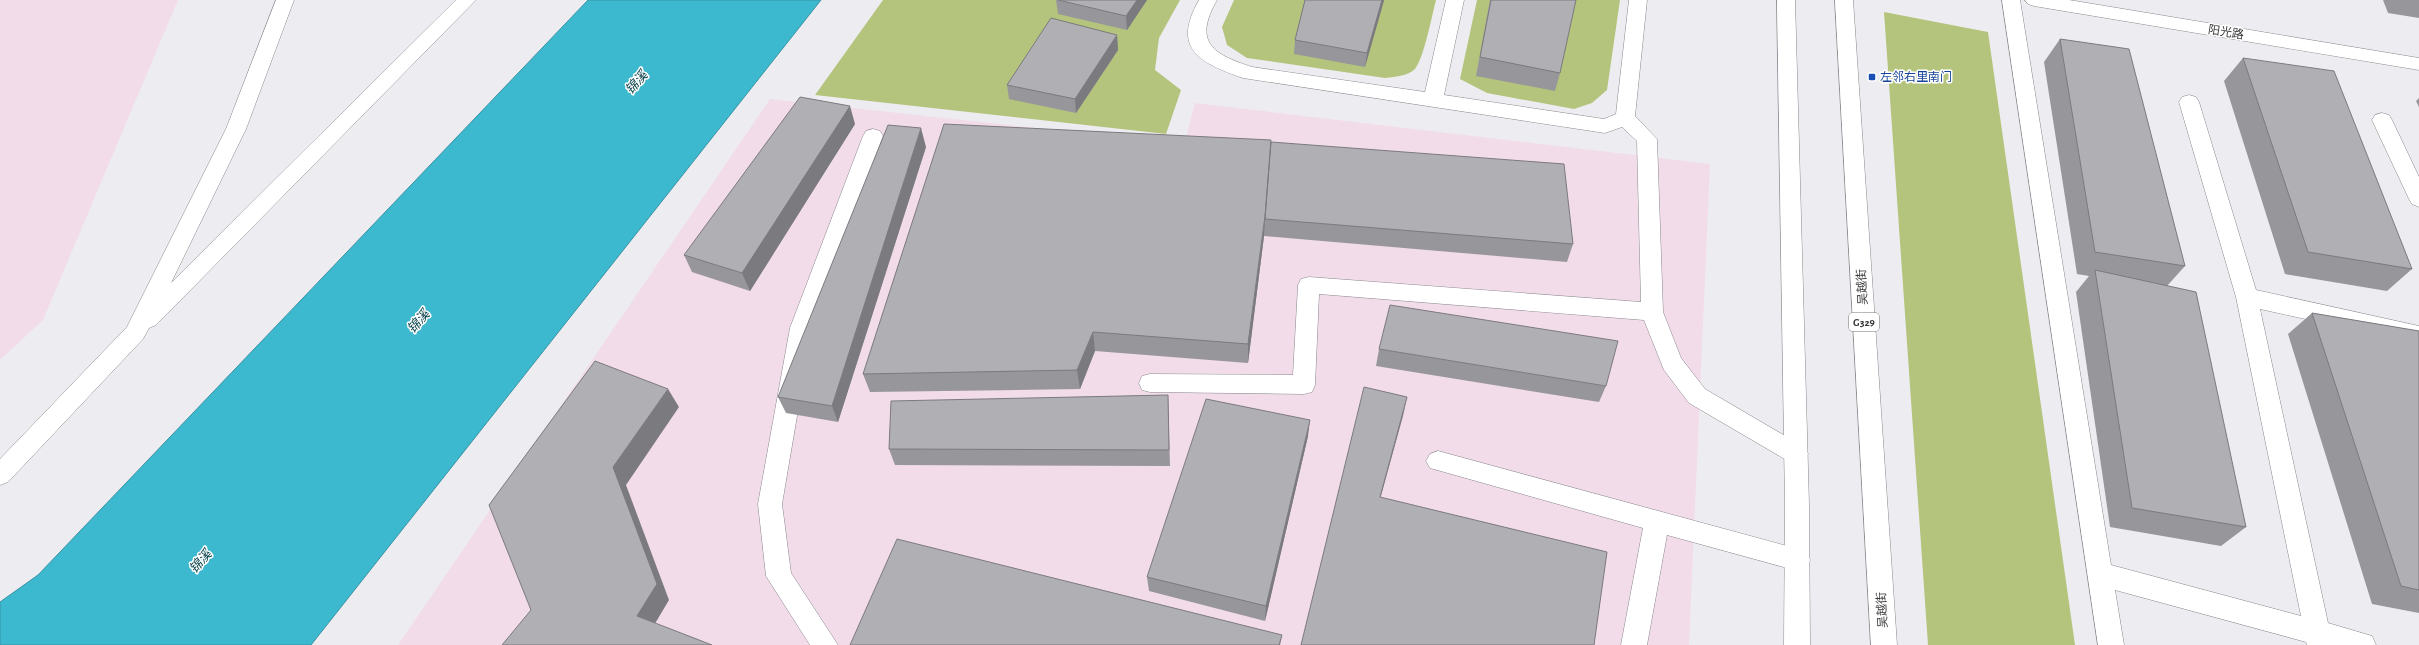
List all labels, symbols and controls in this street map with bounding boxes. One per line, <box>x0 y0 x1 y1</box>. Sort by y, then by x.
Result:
street label: 阳光路 <box>2207 22 2245 41</box>
water label: 锦溪 <box>623 67 652 97</box>
place label: 左邻右里南门 <box>1880 70 1952 83</box>
marker: 左邻右里南门 <box>1867 72 1877 82</box>
street label: 吴越街 <box>1854 269 1869 305</box>
water label: 锦溪 <box>405 306 434 336</box>
road number: G329 <box>1849 313 1879 331</box>
water label: 锦溪 <box>187 546 216 576</box>
street label: 吴越街 <box>1874 592 1889 628</box>

